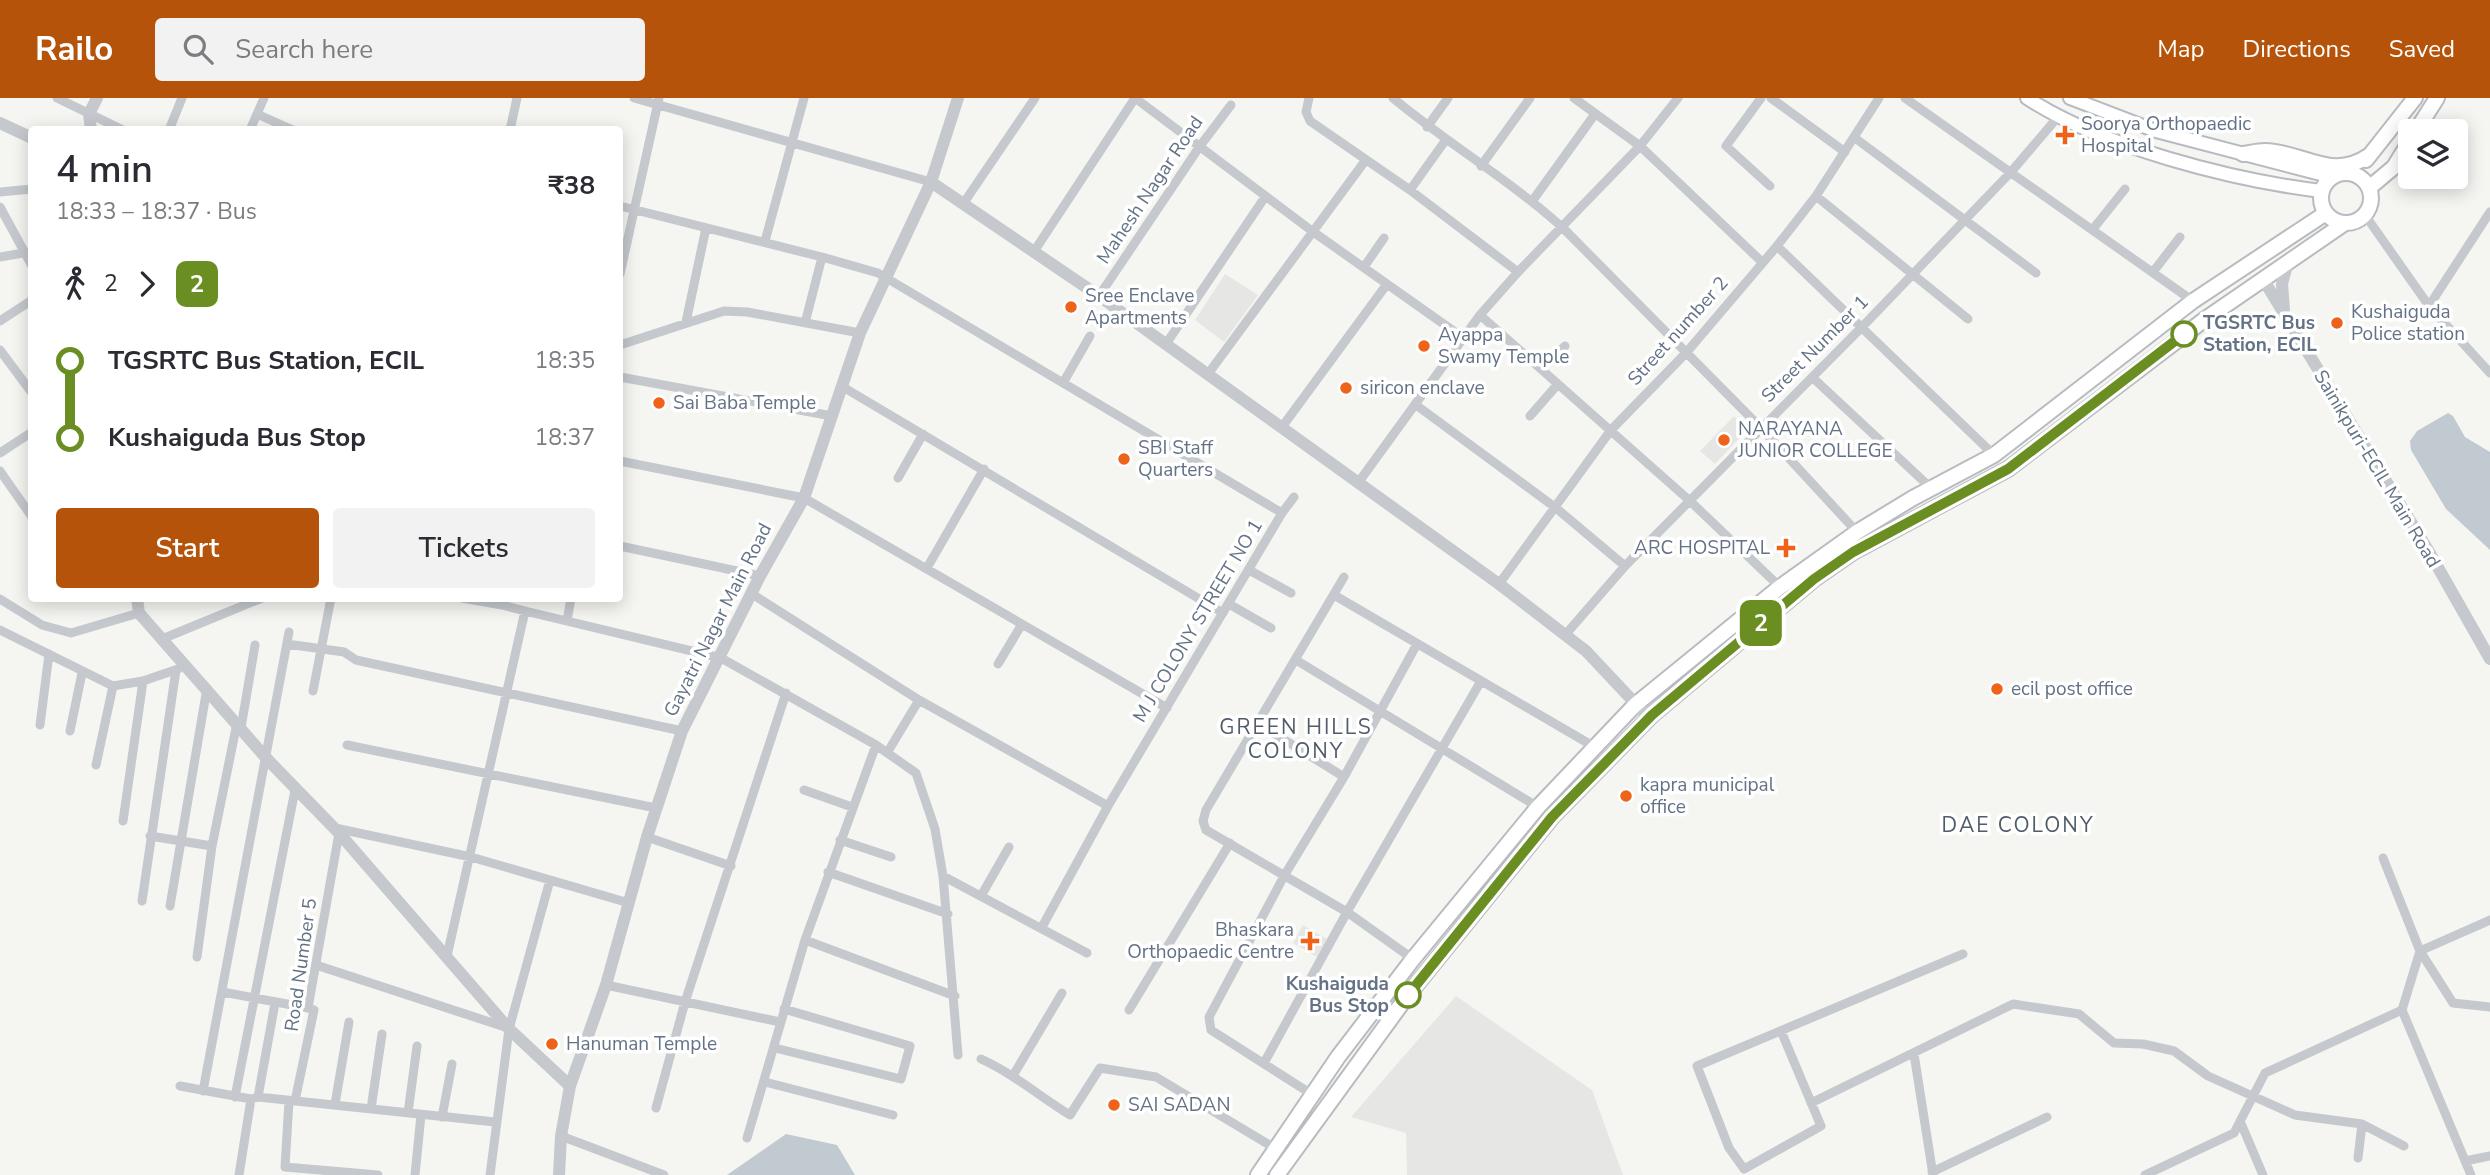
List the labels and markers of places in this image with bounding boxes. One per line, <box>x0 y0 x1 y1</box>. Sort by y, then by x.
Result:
place label: Soorya Orthopaedic Hospital <box>2081 111 2251 159</box>
marker: Soorya Orthopaedic Hospital <box>2055 125 2075 145</box>
place label: Sree Enclave Apartments <box>1085 283 1194 331</box>
marker: Sree Enclave Apartments <box>1063 299 1079 315</box>
place label: Kushaiguda Police station <box>2351 299 2465 347</box>
place label: TGSRTC Bus Station, ECIL <box>2203 310 2317 358</box>
marker: Kushaiguda Police station <box>2329 315 2345 331</box>
marker: TGSRTC Bus Station, ECIL <box>2171 321 2197 347</box>
place label: Ayappa Swamy Temple <box>1438 322 1569 370</box>
marker: Ayappa Swamy Temple <box>1416 338 1432 354</box>
place label: siricon enclave <box>1360 375 1485 401</box>
marker: siricon enclave <box>1338 380 1354 396</box>
place label: Sai Baba Temple <box>673 390 816 416</box>
marker: Sai Baba Temple <box>651 395 667 411</box>
place label: NARAYANA JUNIOR COLLEGE <box>1737 416 1893 464</box>
marker: NARAYANA JUNIOR COLLEGE <box>1716 432 1732 448</box>
place label: SBI Staff Quarters <box>1138 435 1214 483</box>
marker: SBI Staff Quarters <box>1116 451 1132 467</box>
place label: ARC HOSPITAL <box>1634 535 1771 561</box>
marker: ARC HOSPITAL <box>1776 538 1796 558</box>
place label: ecil post office <box>2011 676 2133 702</box>
marker: ecil post office <box>1989 681 2005 697</box>
place label: kapra municipal office <box>1640 772 1775 820</box>
marker: kapra municipal office <box>1618 788 1634 804</box>
place label: Bhaskara Orthopaedic Centre <box>1127 917 1294 965</box>
marker: Bhaskara Orthopaedic Centre <box>1300 931 1320 951</box>
place label: Kushaiguda Bus Stop <box>1286 971 1389 1019</box>
marker: Kushaiguda Bus Stop <box>1395 982 1421 1008</box>
place label: Hanuman Temple <box>566 1031 717 1057</box>
marker: Hanuman Temple <box>544 1036 560 1052</box>
place label: SAI SADAN <box>1128 1092 1231 1118</box>
marker: SAI SADAN <box>1106 1097 1122 1113</box>

